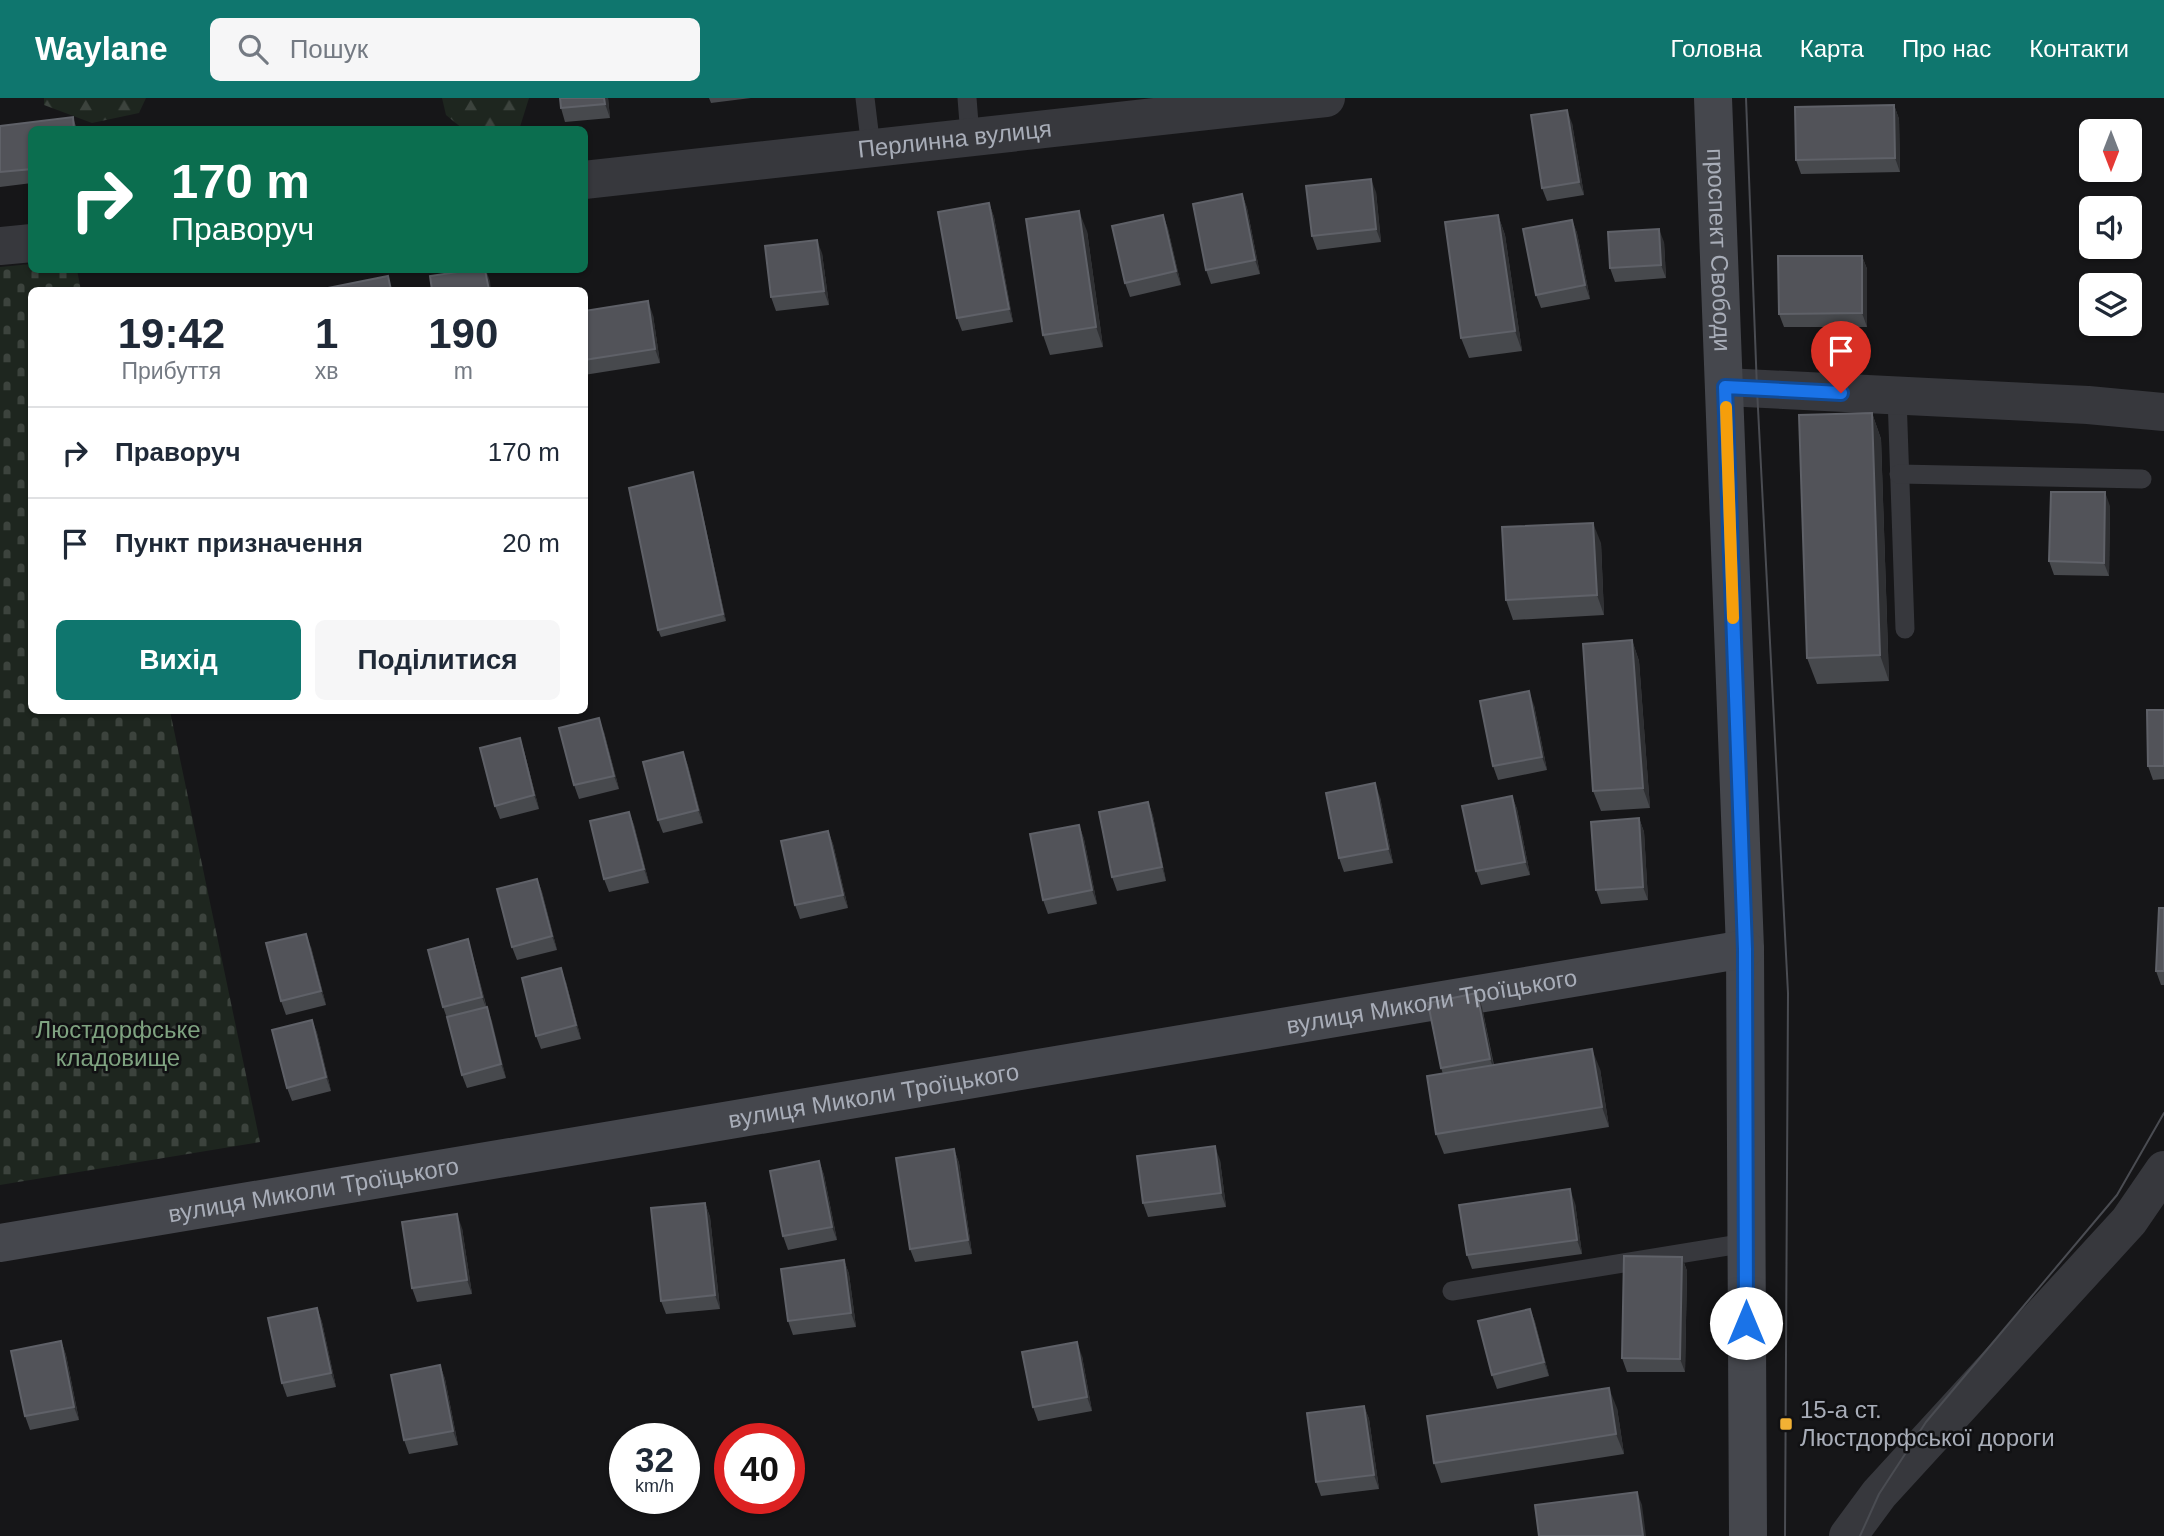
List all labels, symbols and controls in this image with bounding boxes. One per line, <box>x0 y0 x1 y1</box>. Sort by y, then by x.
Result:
search box <box>210 18 700 81</box>
text: Waylane <box>35 30 168 67</box>
icon: search <box>234 30 272 68</box>
text: Пошук <box>290 34 368 64</box>
text: Головна <box>1671 35 1762 62</box>
text: Карта <box>1800 35 1864 62</box>
text: Про нас <box>1902 35 1991 62</box>
text: Контакти <box>2029 35 2129 62</box>
street label: Перлинна вулиця <box>856 114 1053 163</box>
north arrow <box>2079 119 2142 182</box>
map controls <box>2079 119 2142 336</box>
street label: проспект Свободи <box>1702 148 1737 352</box>
icon: right <box>56 154 147 245</box>
text: 170 m <box>171 154 310 208</box>
button: sound <box>2079 196 2142 259</box>
text: Праворуч <box>171 211 314 247</box>
button: layers <box>2079 273 2142 336</box>
text: 19:42 <box>118 310 225 357</box>
text: 1 <box>315 310 338 357</box>
text: 190 <box>428 310 498 357</box>
pin <box>1811 321 1871 393</box>
icon: arrive <box>1822 332 1860 370</box>
text: Прибуття <box>121 358 221 384</box>
text: хв <box>315 358 339 384</box>
text: m <box>454 358 473 384</box>
icon: right <box>56 434 94 472</box>
text: Праворуч <box>115 437 241 467</box>
text: 170 m <box>488 437 560 467</box>
icon: arrive <box>56 525 94 563</box>
text: Пункт призначення <box>115 528 363 558</box>
text: 20 m <box>502 528 560 558</box>
button: Вихід <box>56 620 301 700</box>
button: Поділитися <box>315 620 560 700</box>
street label: вулиця Миколи Троїцького <box>1284 964 1579 1039</box>
park label: Люстдорфське кладовище <box>35 1016 201 1071</box>
street label: вулиця Миколи Троїцького <box>726 1058 1021 1133</box>
street label: вулиця Миколи Троїцького <box>166 1152 461 1227</box>
position arrow <box>1709 1286 1783 1360</box>
place label: 15-а ст. Люстдорфської дороги <box>1800 1396 2055 1451</box>
marker: 15-а ст. Люстдорфської дороги <box>1778 1416 1794 1432</box>
speed limit sign: 40 <box>714 1423 805 1514</box>
text: 32 <box>635 1440 674 1479</box>
text: km/h <box>635 1476 674 1496</box>

